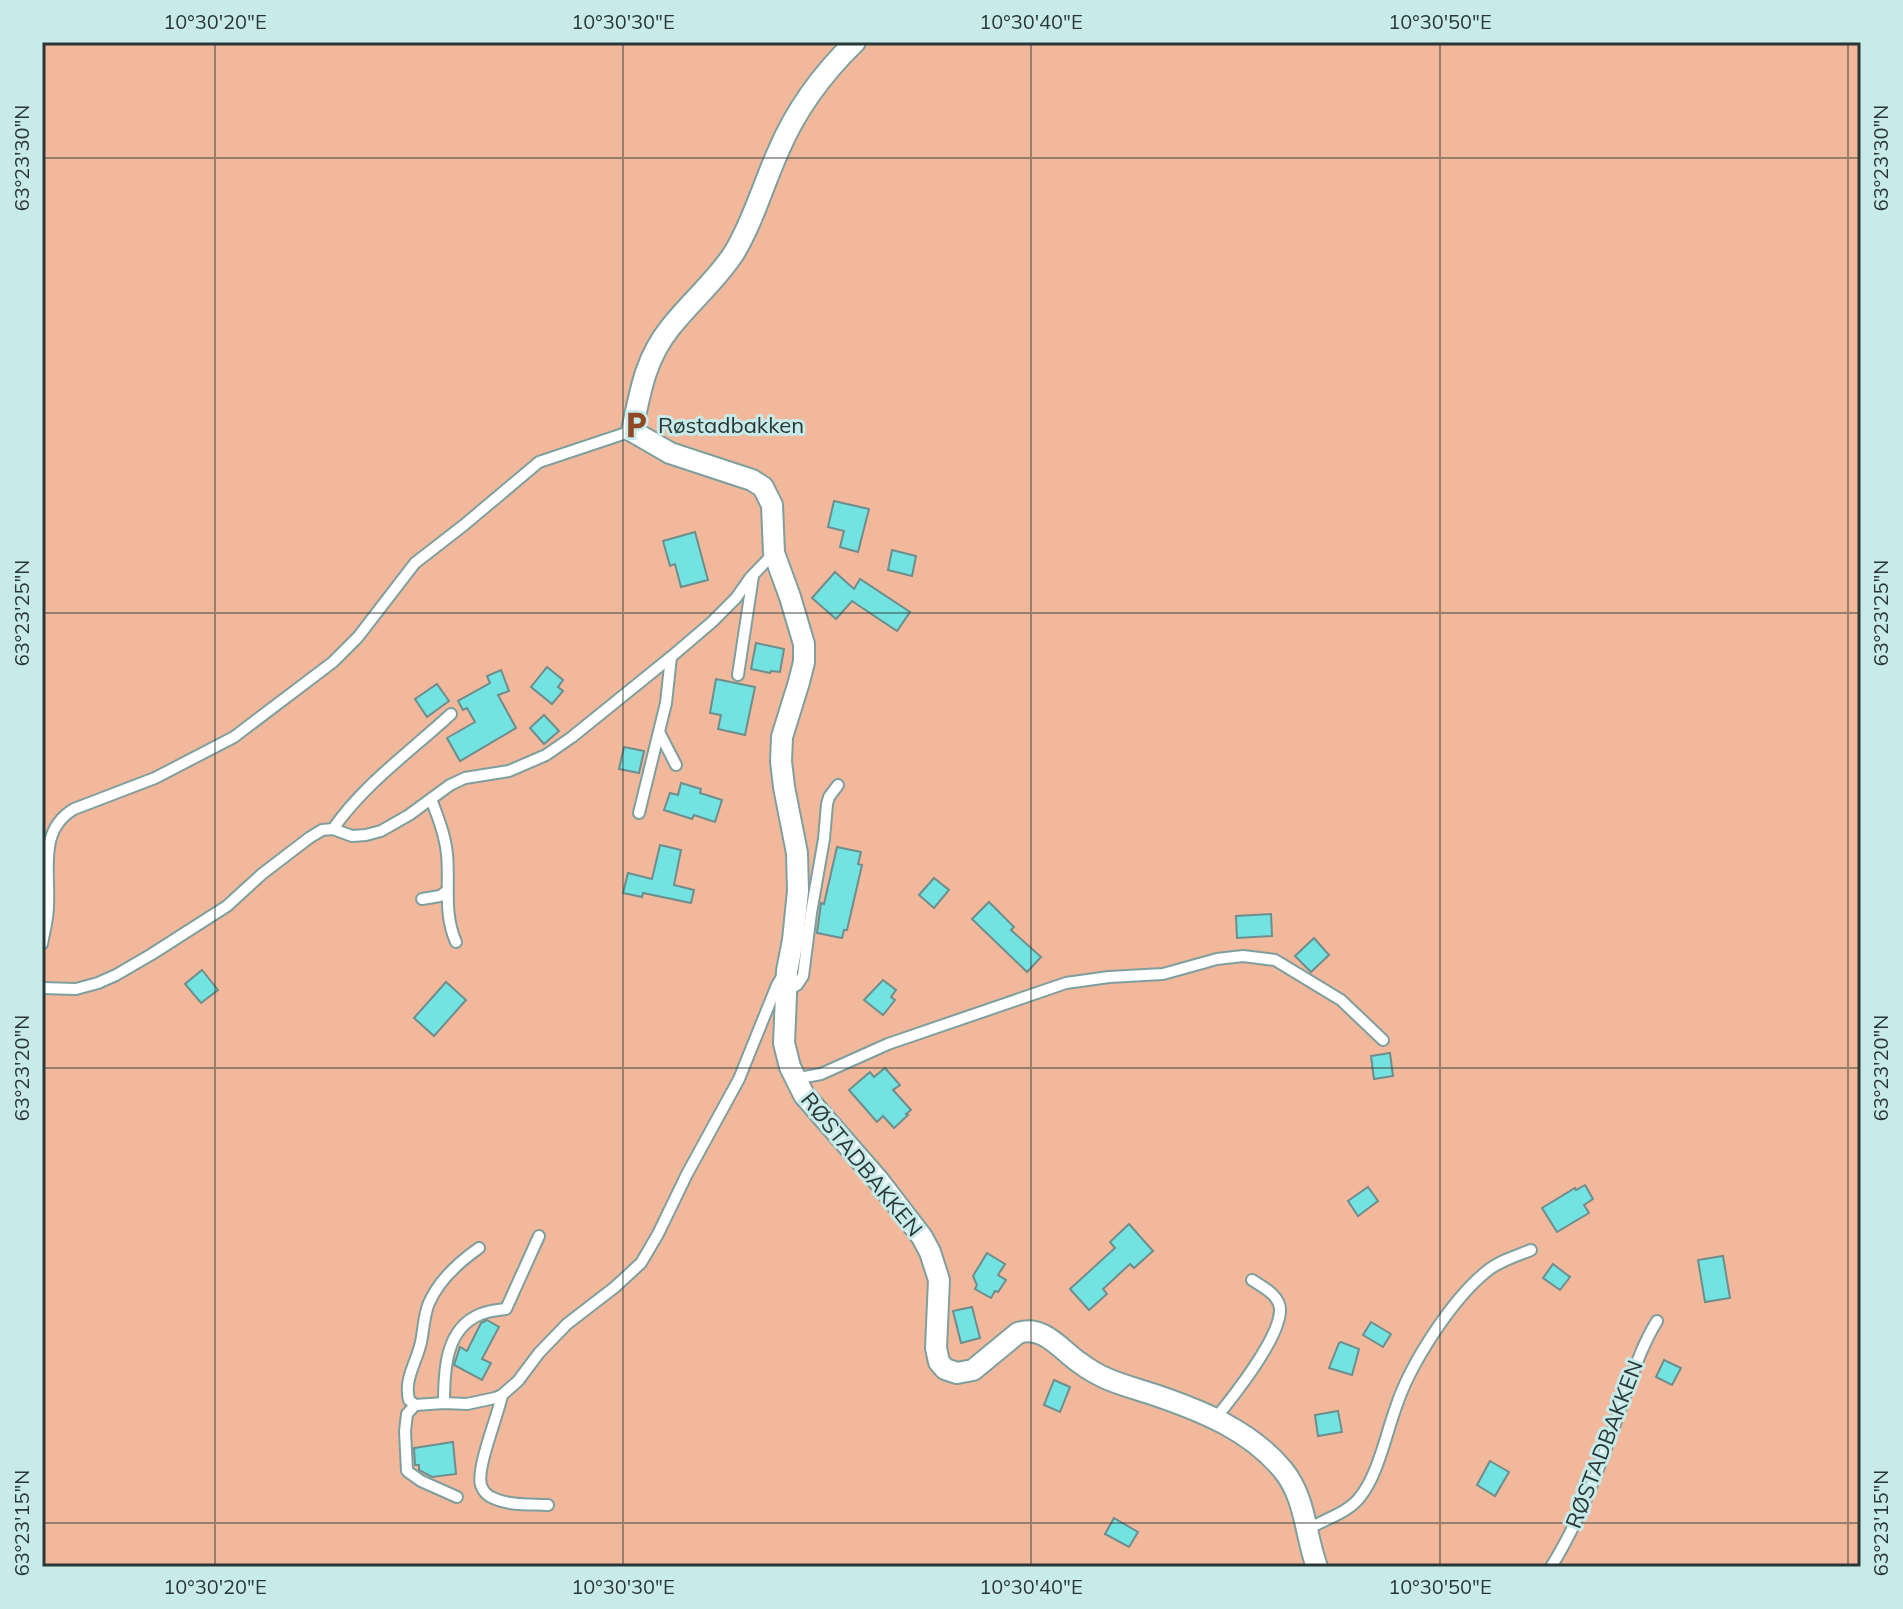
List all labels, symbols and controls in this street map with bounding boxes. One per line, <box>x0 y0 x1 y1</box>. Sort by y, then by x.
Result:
text: 10°30'20"E <box>163 9 267 34</box>
text: 10°30'30"E <box>571 9 675 34</box>
text: 10°30'40"E <box>979 9 1083 34</box>
text: 10°30'50"E <box>1388 9 1492 34</box>
text: 63°23'30"N <box>9 105 34 211</box>
text: 63°23'30"N <box>1868 105 1893 211</box>
parking icon: Røstadbakken <box>621 410 651 440</box>
place label: Røstadbakken <box>658 411 804 439</box>
text: 63°23'25"N <box>9 560 34 666</box>
text: 63°23'25"N <box>1868 560 1893 666</box>
text: 63°23'20"N <box>9 1015 34 1121</box>
text: 63°23'20"N <box>1868 1015 1893 1121</box>
street label: RØSTADBAKKEN <box>795 1086 929 1242</box>
street label: RØSTADBAKKEN <box>1559 1356 1649 1532</box>
text: 63°23'15"N <box>9 1470 34 1576</box>
text: 63°23'15"N <box>1868 1470 1893 1576</box>
text: 10°30'20"E <box>163 1574 267 1599</box>
text: 10°30'30"E <box>571 1574 675 1599</box>
text: 10°30'40"E <box>979 1574 1083 1599</box>
text: 10°30'50"E <box>1388 1574 1492 1599</box>

